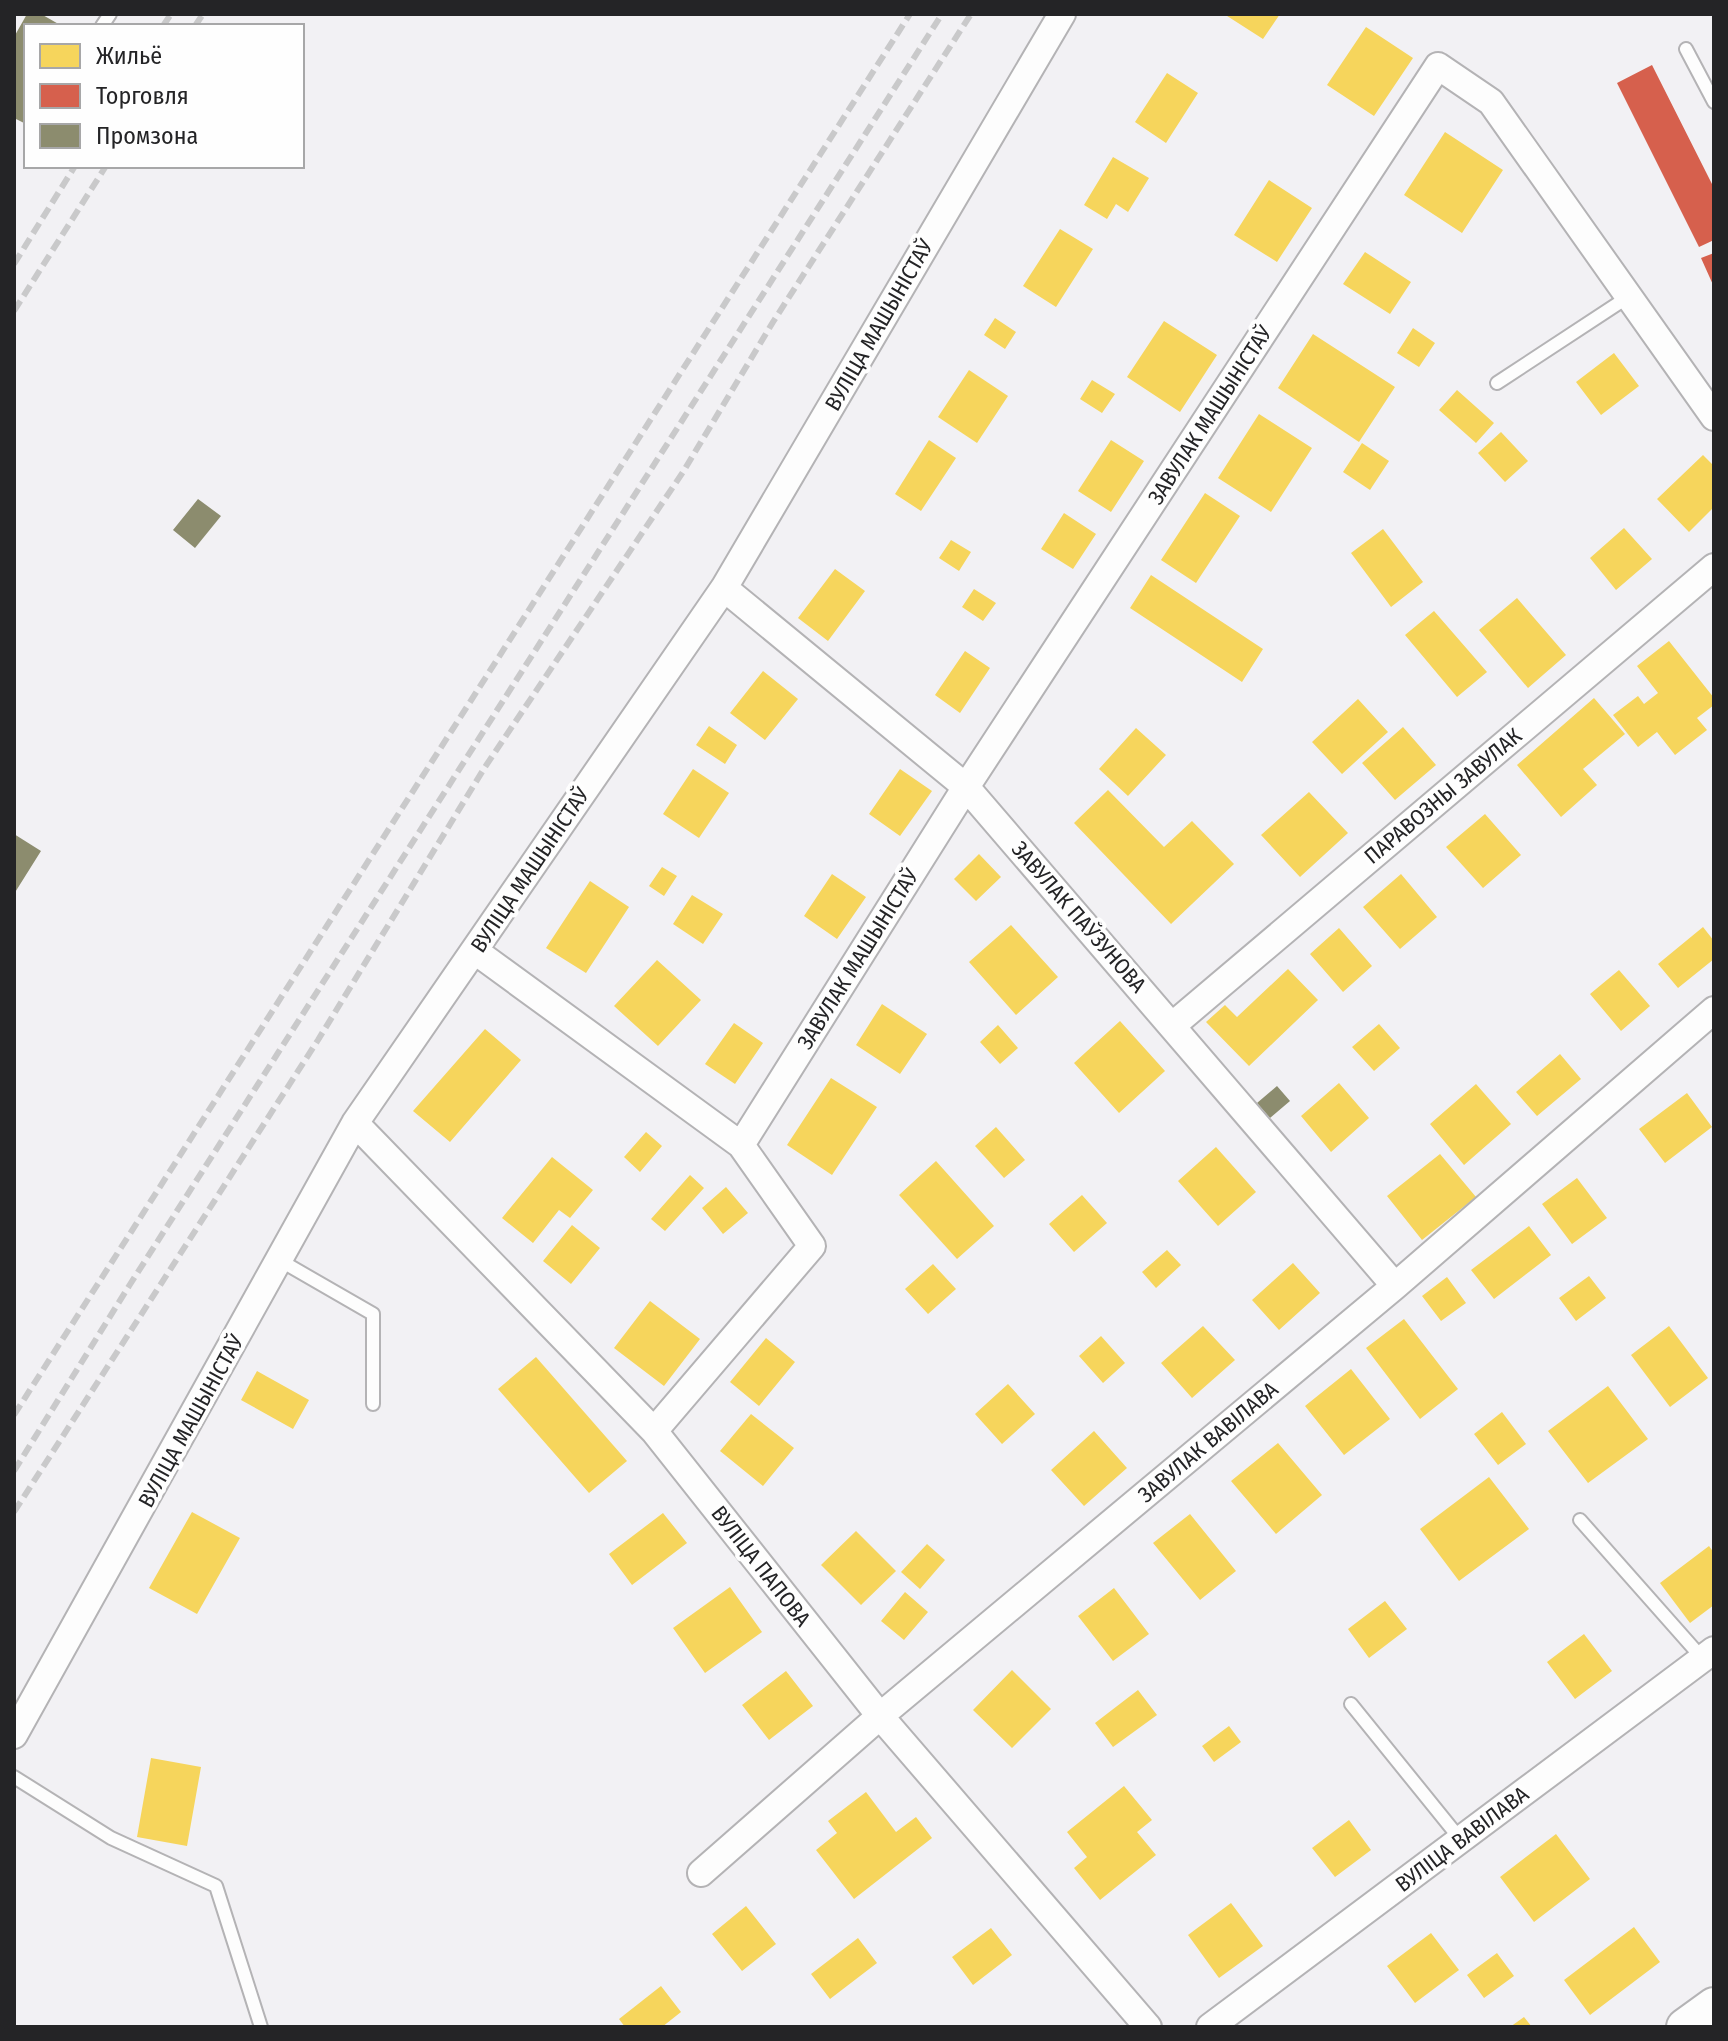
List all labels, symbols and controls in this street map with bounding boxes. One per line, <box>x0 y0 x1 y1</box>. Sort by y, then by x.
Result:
legend <box>24 24 304 168</box>
text: Жильё <box>96 42 162 70</box>
text: Торговля <box>96 82 189 110</box>
text: Промзона <box>96 122 198 150</box>
street label: ВУЛІЦА МАШЫНІСТАЎ <box>819 234 939 415</box>
street label: ЗАВУЛАК МАШЫНІСТАЎ <box>1142 320 1278 510</box>
street label: ПАРАВОЗНЫ ЗАВУЛАК <box>1359 722 1527 870</box>
street label: ВУЛІЦА МАШЫНІСТАЎ <box>465 782 595 958</box>
street label: ЗАВУЛАК ПАЎЗУНОВА <box>1006 836 1152 998</box>
street label: ЗАВУЛАК МАШЫНІСТАЎ <box>791 863 925 1054</box>
street label: ВУЛІЦА МАШЫНІСТАЎ <box>132 1330 250 1512</box>
street label: ЗАВУЛАК ВАВІЛАВА <box>1133 1375 1284 1508</box>
street label: ВУЛІЦА ПАПОВА <box>705 1500 817 1632</box>
street label: ВУЛІЦА ВАВІЛАВА <box>1390 1780 1534 1898</box>

